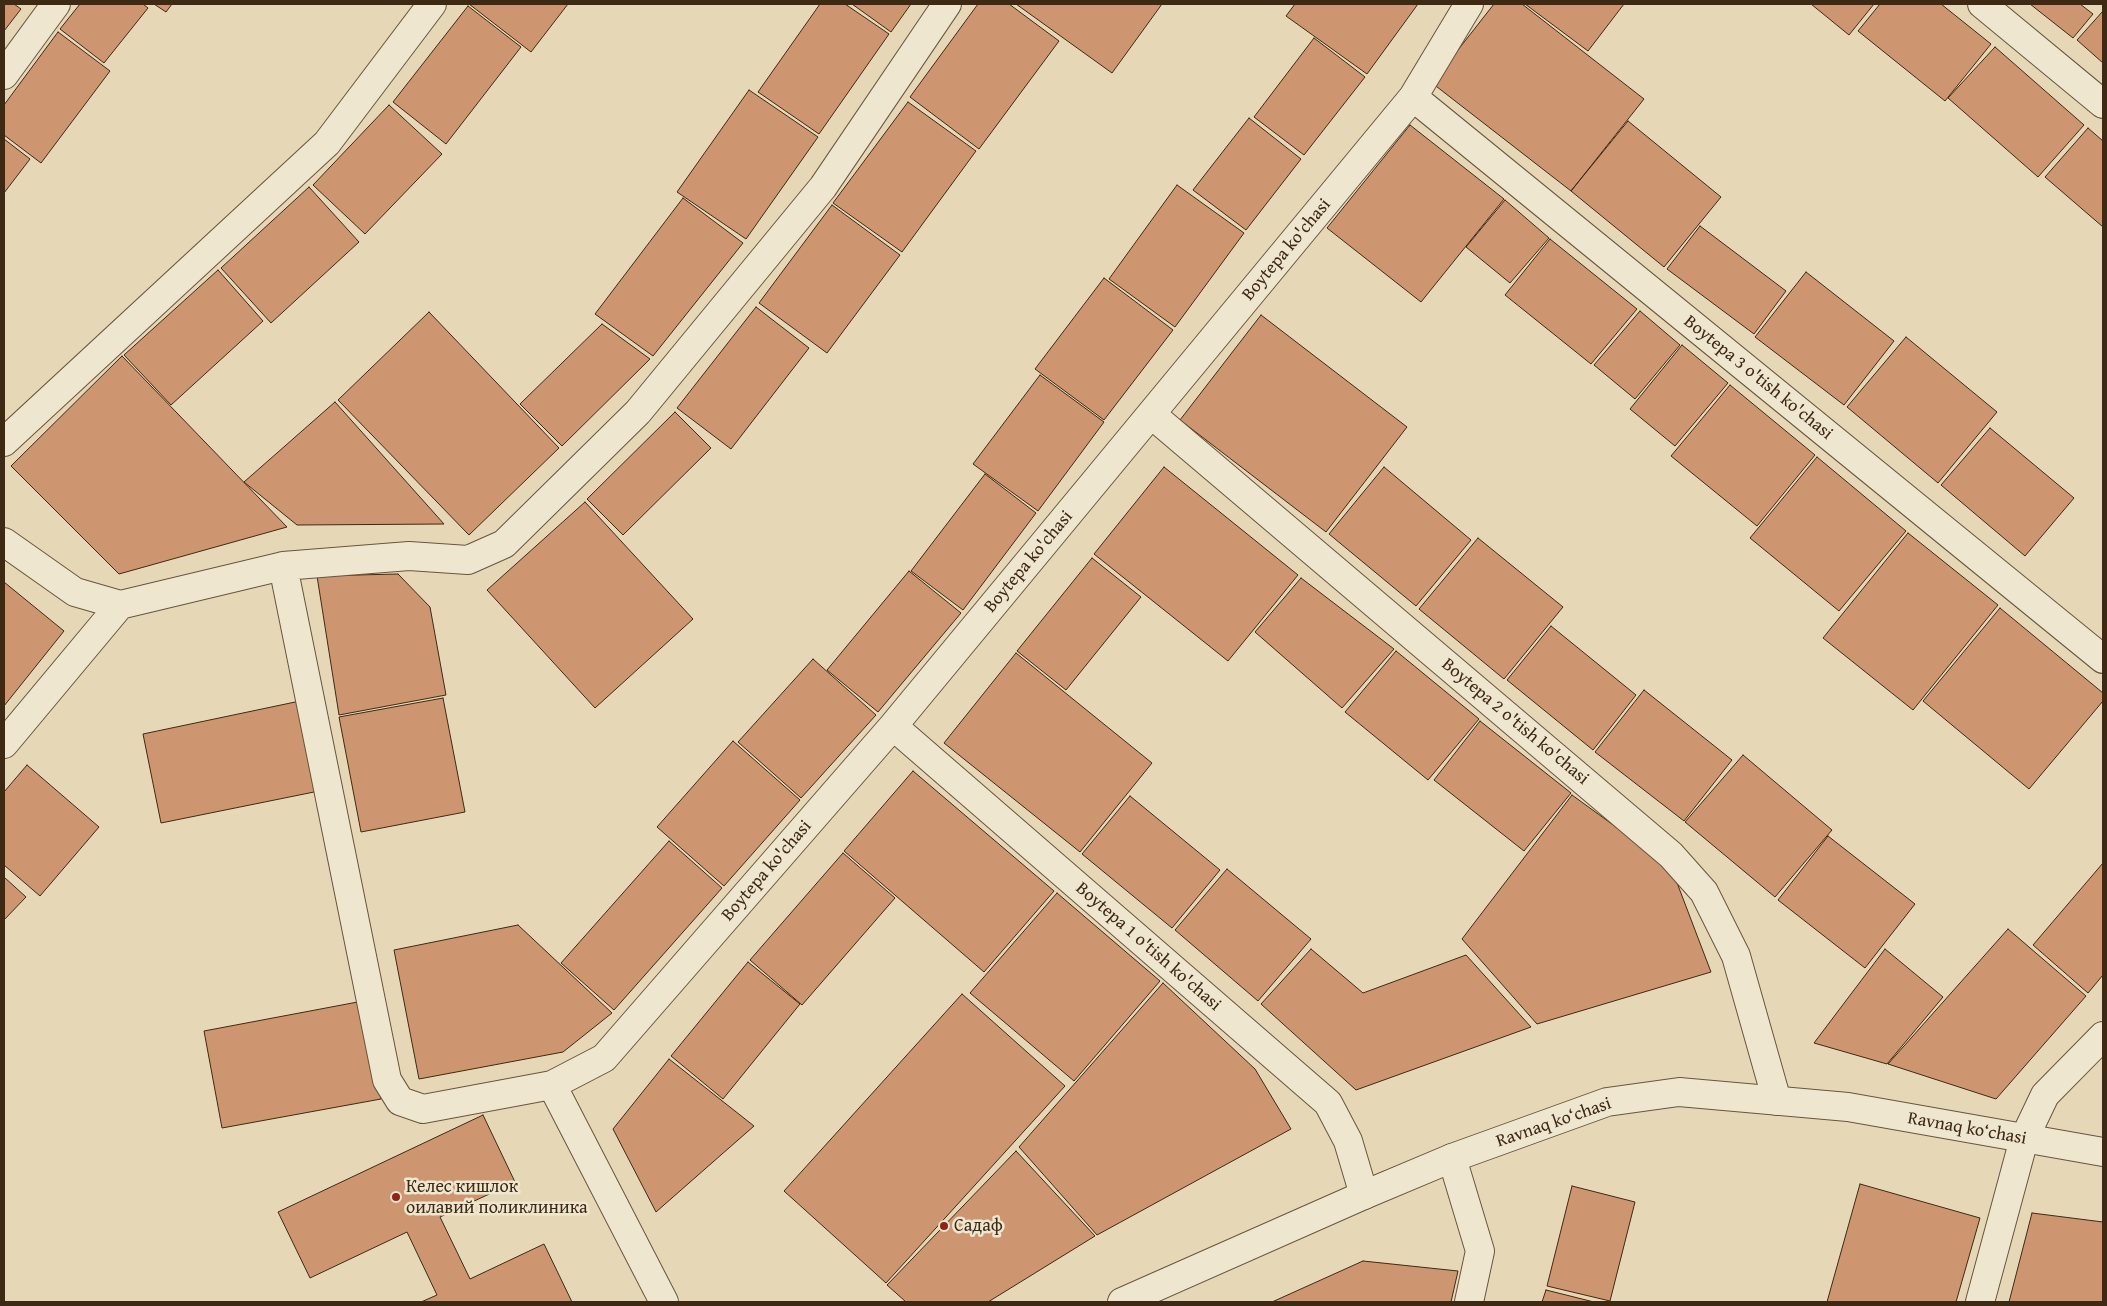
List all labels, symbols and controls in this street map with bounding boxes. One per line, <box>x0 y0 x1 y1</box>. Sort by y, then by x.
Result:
street label: Boytepa ko'chasi <box>1238 195 1336 305</box>
street label: Boytepa 3 o'tish ko'chasi <box>1679 311 1837 445</box>
street label: Boytepa ko'chasi <box>980 507 1078 617</box>
street label: Boytepa 2 o'tish ko'chasi <box>1437 654 1593 790</box>
street label: Boytepa ko'chasi <box>717 816 817 926</box>
street label: Boytepa 1 o'tish ko'chasi <box>1071 878 1225 1016</box>
street label: Ravnaq ko‘chasi <box>1494 1093 1614 1153</box>
street label: Ravnaq ko‘chasi <box>1906 1108 2028 1150</box>
place label: Келес кишлок оилавий поликлиника <box>406 1176 588 1218</box>
marker: Келес кишлок оилавий поликлиника <box>390 1191 402 1203</box>
place label: Садаф <box>954 1215 1003 1237</box>
marker: Садаф <box>938 1220 950 1232</box>

